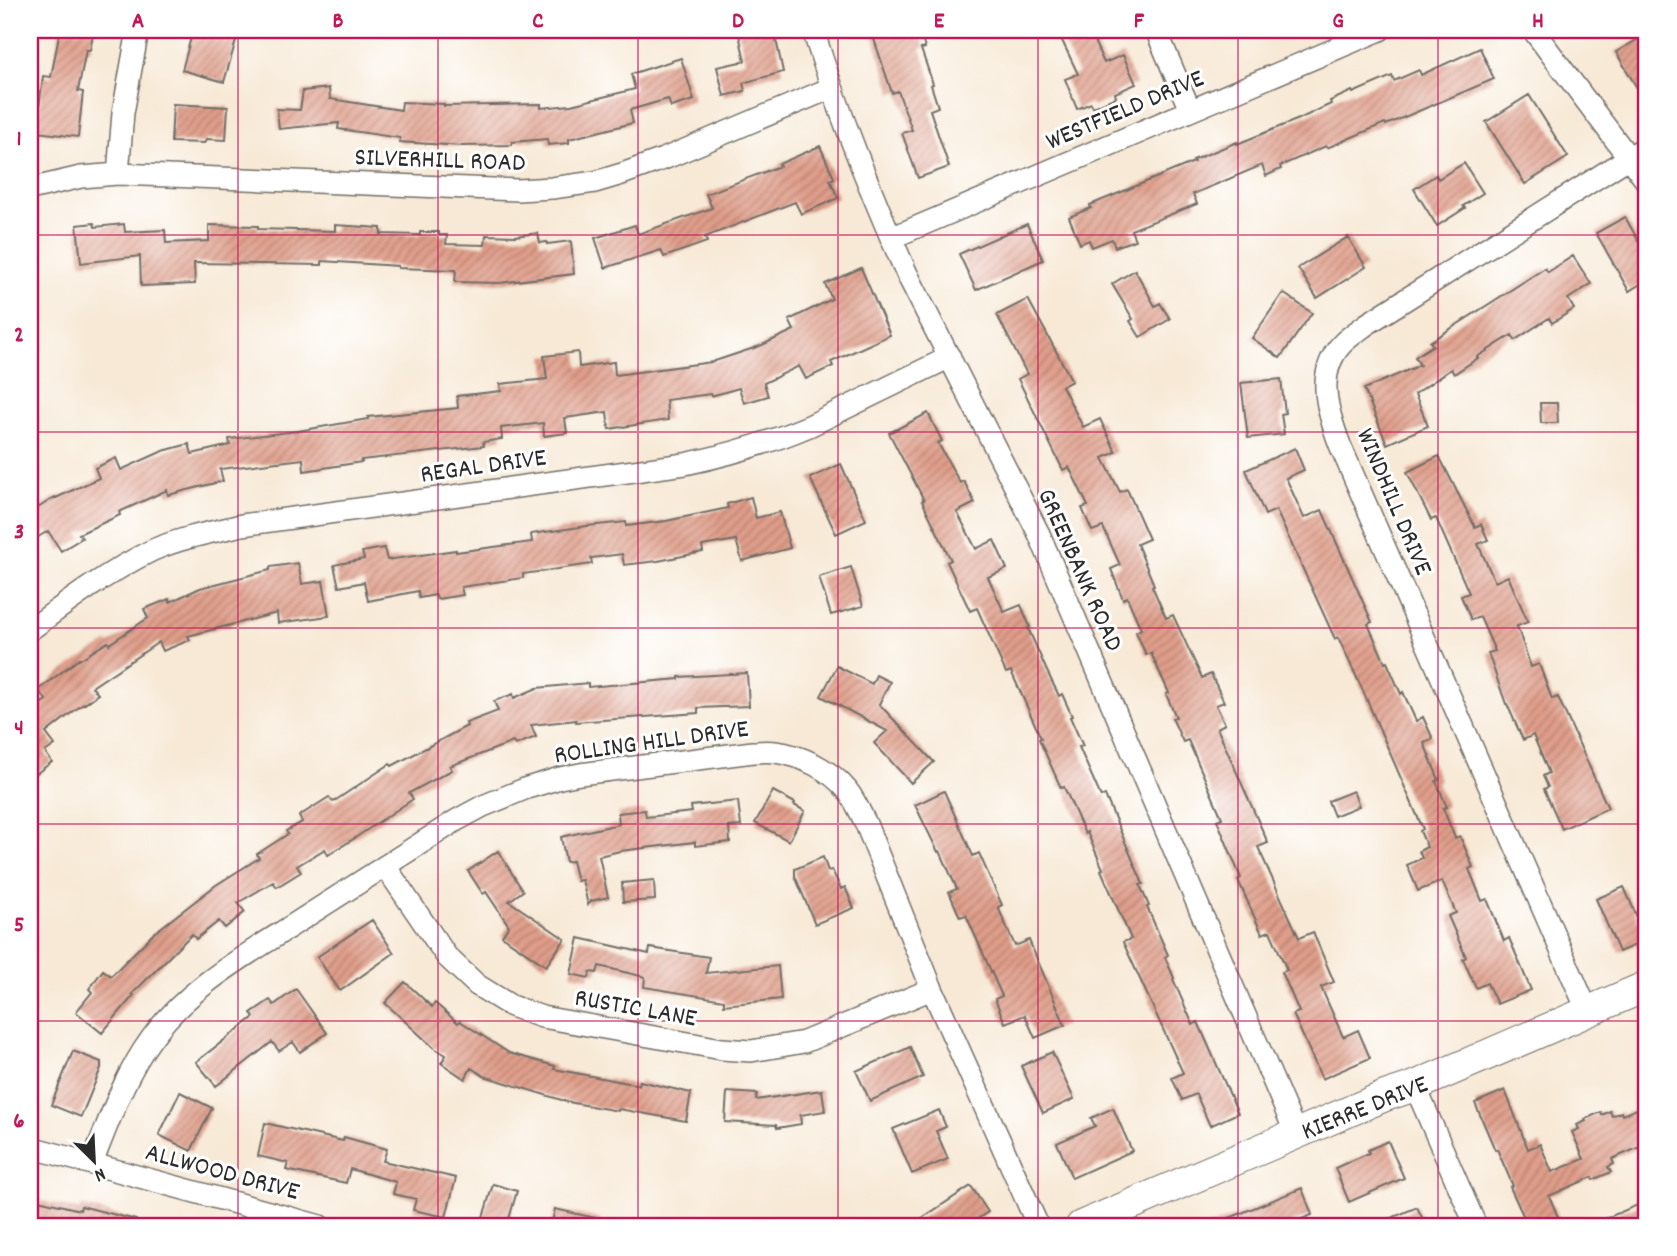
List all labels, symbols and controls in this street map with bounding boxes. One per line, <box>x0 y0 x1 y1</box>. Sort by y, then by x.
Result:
text: A <box>132 6 144 39</box>
text: B <box>333 6 344 39</box>
text: C <box>532 6 544 39</box>
text: D <box>732 6 744 39</box>
text: E <box>934 6 945 39</box>
text: F <box>1134 6 1145 39</box>
text: G <box>1332 6 1344 39</box>
text: H <box>1532 6 1544 39</box>
street label: WESTFIELD DRIVE <box>1041 61 1210 161</box>
text: 1 <box>16 124 22 157</box>
street label: SILVERHILL ROAD <box>354 140 526 183</box>
text: 2 <box>14 320 24 353</box>
street label: WINDHILL DRIVE <box>1345 423 1440 582</box>
street label: REGAL DRIVE <box>418 440 549 495</box>
street label: GREENBANK ROAD <box>1026 483 1131 658</box>
text: 3 <box>14 517 24 550</box>
street label: ROLLING HILL DRIVE <box>552 711 751 775</box>
text: 4 <box>14 713 24 746</box>
text: 5 <box>14 910 24 943</box>
street label: RUSTIC LANE <box>571 981 700 1038</box>
street label: KIERRE DRIVE <box>1297 1067 1434 1151</box>
text: 6 <box>13 1106 25 1139</box>
north arrow <box>60 1126 130 1196</box>
street label: ALLWOOD DRIVE <box>141 1135 303 1212</box>
text: N <box>90 1159 109 1188</box>

